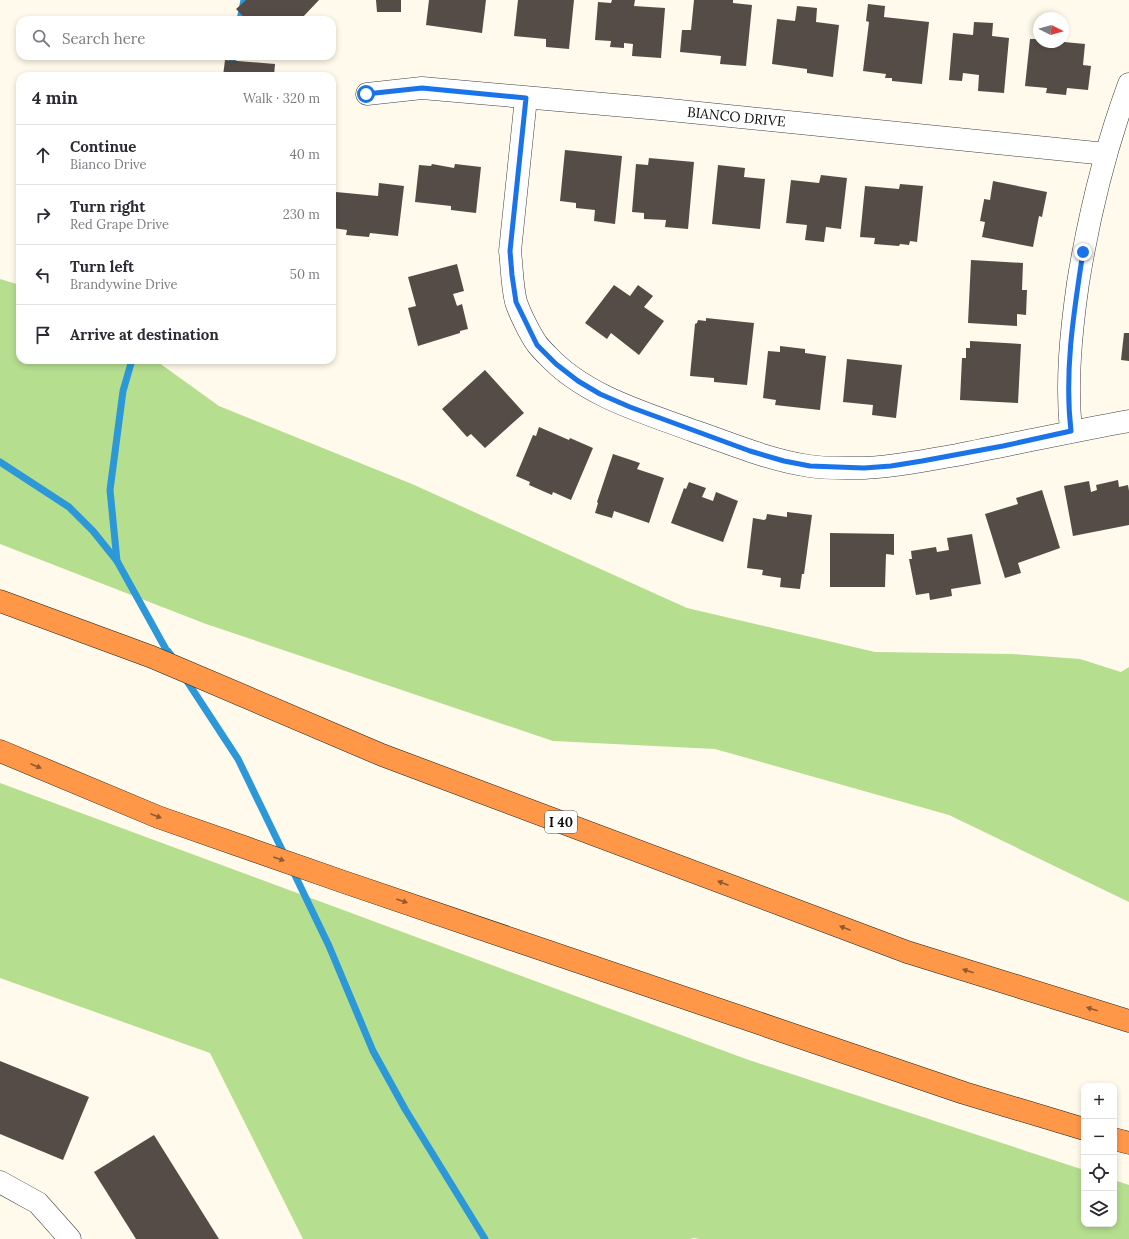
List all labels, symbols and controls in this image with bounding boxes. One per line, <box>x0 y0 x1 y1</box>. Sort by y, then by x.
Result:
north arrow <box>1033 12 1069 48</box>
search box <box>16 16 336 60</box>
icon: search <box>30 27 52 49</box>
text: Search here <box>62 29 145 48</box>
route start <box>357 85 375 103</box>
text: 4 min <box>32 87 78 109</box>
text: Walk · 320 m <box>243 90 320 107</box>
street label: BIANCO DRIVE <box>686 103 787 131</box>
text: Continue <box>70 137 136 156</box>
icon: ahead <box>32 144 54 166</box>
text: 40 m <box>290 146 320 163</box>
text: Bianco Drive <box>70 156 147 173</box>
text: Turn right <box>70 197 146 216</box>
icon: right <box>32 204 54 226</box>
text: 230 m <box>283 206 320 223</box>
text: Red Grape Drive <box>70 216 169 233</box>
route end <box>1074 243 1092 261</box>
text: Turn left <box>70 257 134 276</box>
icon: left <box>32 264 54 286</box>
text: 50 m <box>290 266 320 283</box>
text: Brandywine Drive <box>70 276 178 293</box>
icon: arrive <box>32 324 54 346</box>
text: Arrive at destination <box>70 325 219 344</box>
one-way arrow <box>30 763 42 769</box>
road number: I 40 <box>545 811 577 833</box>
one-way arrow <box>151 813 163 819</box>
one-way arrow <box>273 856 285 862</box>
one-way arrow <box>717 879 729 885</box>
one-way arrow <box>396 898 408 904</box>
one-way arrow <box>838 925 850 931</box>
one-way arrow <box>961 968 973 974</box>
one-way arrow <box>1085 1006 1097 1012</box>
map controls <box>1081 1083 1117 1227</box>
button: + <box>1081 1083 1117 1119</box>
button: − <box>1081 1119 1117 1155</box>
button: locate <box>1081 1155 1117 1191</box>
button: layers <box>1081 1191 1117 1227</box>

